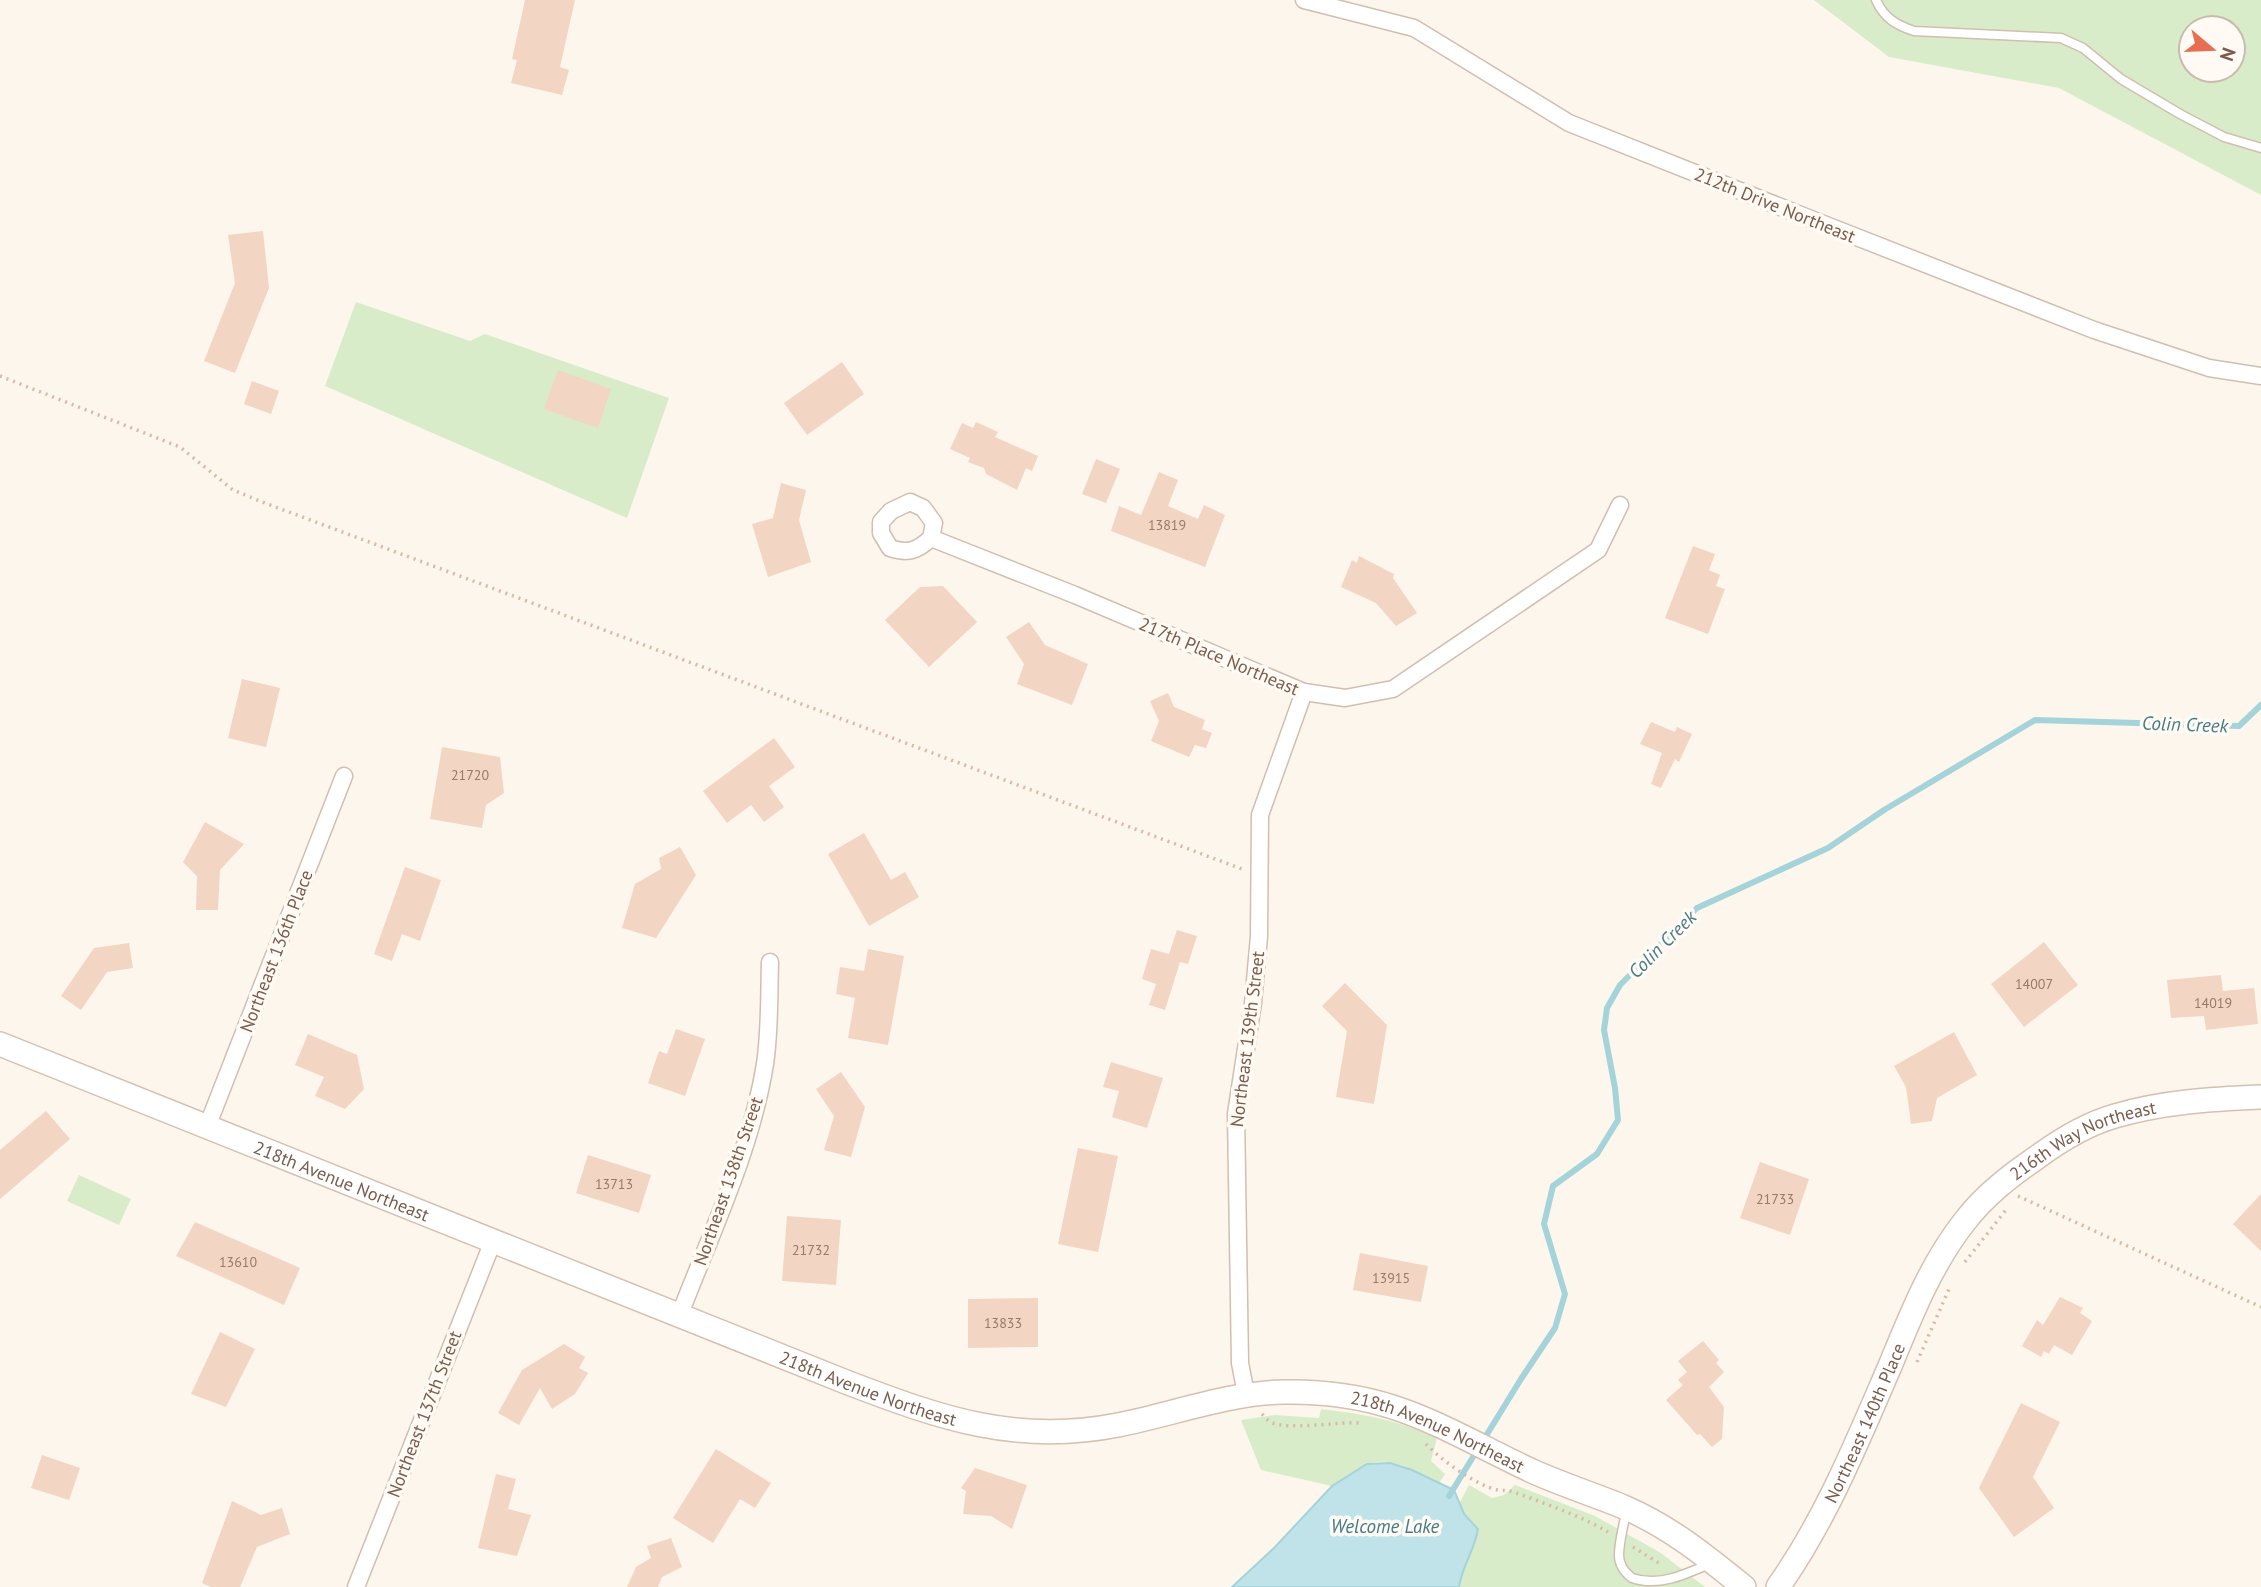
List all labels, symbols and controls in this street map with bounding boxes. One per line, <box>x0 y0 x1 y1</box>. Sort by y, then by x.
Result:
north arrow <box>2177 14 2247 84</box>
text: N <box>2215 45 2241 64</box>
street label: 212th Drive Northeast <box>1691 162 1859 248</box>
house number: 13819 <box>1148 516 1186 534</box>
street label: 217th Place Northeast <box>1135 612 1303 700</box>
water label: Colin Creek <box>2141 711 2230 738</box>
house number: 21720 <box>451 766 489 784</box>
street label: Northeast 136th Place <box>234 866 318 1036</box>
water label: Colin Creek <box>1623 904 1702 983</box>
street label: Northeast 139th Street <box>1225 950 1269 1128</box>
house number: 14007 <box>2015 975 2053 993</box>
house number: 14019 <box>2194 994 2232 1012</box>
street label: Northeast 138th Street <box>688 1094 768 1268</box>
street label: 216th Way Northeast <box>2005 1095 2158 1185</box>
street label: 218th Avenue Northeast <box>251 1135 433 1226</box>
house number: 13713 <box>595 1175 633 1193</box>
house number: 21733 <box>1756 1190 1794 1208</box>
house number: 21732 <box>792 1241 830 1259</box>
house number: 13610 <box>219 1253 257 1271</box>
house number: 13915 <box>1372 1269 1410 1287</box>
house number: 13833 <box>984 1314 1022 1332</box>
street label: Northeast 137th Street <box>382 1327 466 1501</box>
street label: Northeast 140th Place <box>1819 1339 1910 1506</box>
street label: 218th Avenue Northeast <box>776 1345 959 1430</box>
street label: 218th Avenue Northeast <box>1349 1385 1528 1477</box>
water label: Welcome Lake <box>1331 1514 1439 1538</box>

